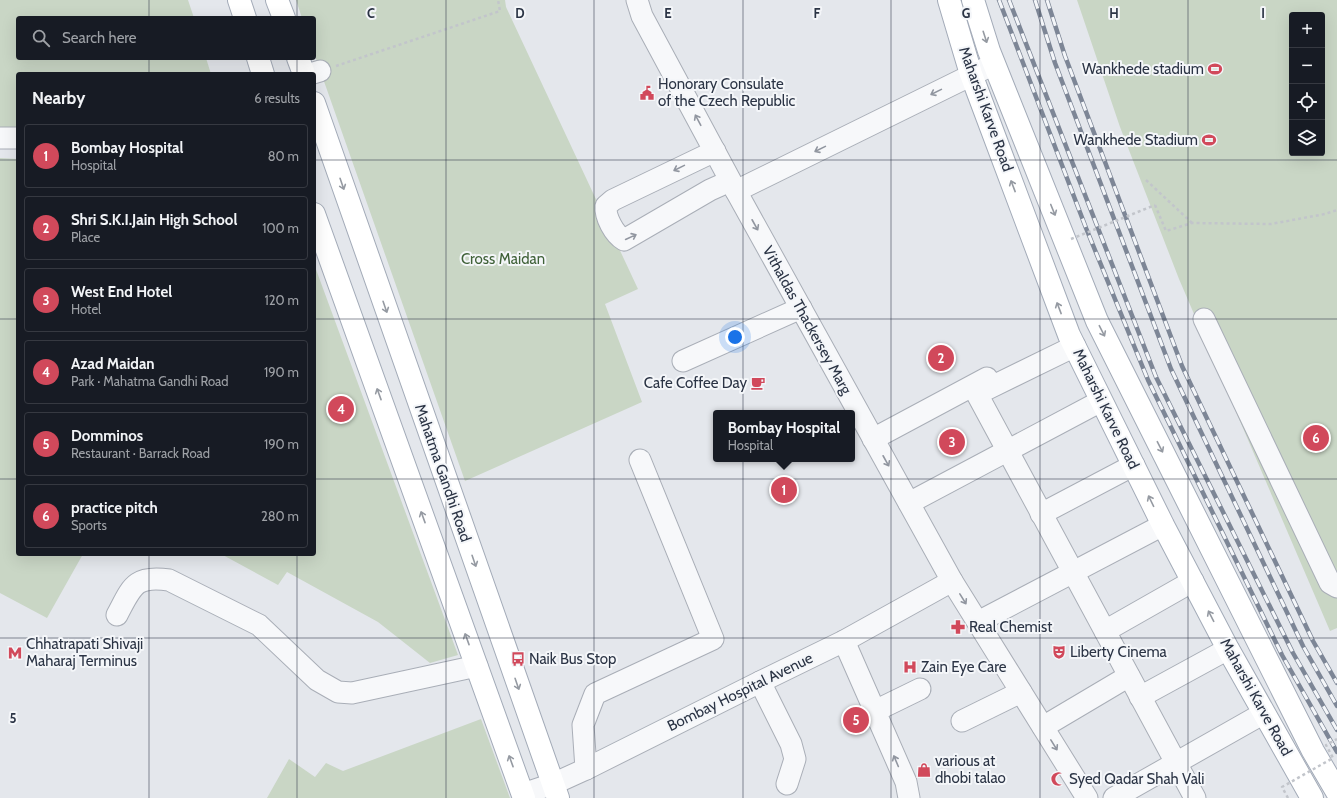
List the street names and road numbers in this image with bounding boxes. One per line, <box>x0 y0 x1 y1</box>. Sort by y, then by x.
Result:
street label: Maharshi Karve Road <box>955 44 1017 174</box>
street label: Vithaldas Thackersey Marg <box>759 243 856 398</box>
street label: Maharshi Karve Road <box>1069 346 1143 472</box>
street label: Mahatma Gandhi Road <box>411 402 475 544</box>
street label: Maharshi Karve Road <box>1216 635 1296 759</box>
street label: Bombay Hospital Avenue <box>664 649 816 735</box>

